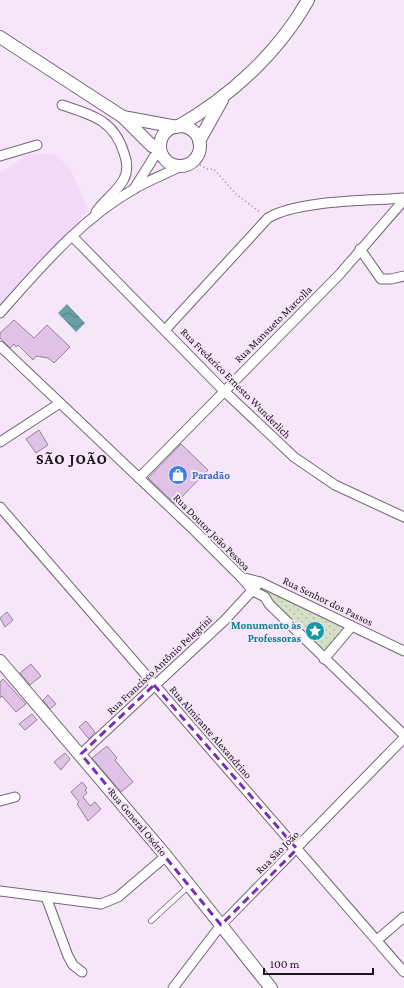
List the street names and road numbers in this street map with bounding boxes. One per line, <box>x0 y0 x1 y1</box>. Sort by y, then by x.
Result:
street label: Rua Mansueto Marcolla <box>232 283 314 365</box>
street label: Rua Frederico Ernesto Wunderlich <box>179 326 294 441</box>
street label: Rua Doutor João Pessoa <box>171 491 253 573</box>
street label: Rua Senhor dos Passos <box>281 574 375 628</box>
street label: Rua Francisco Antônio Pelegrini <box>104 613 215 718</box>
street label: Rua Almirante Alexandrino <box>167 683 255 781</box>
street label: Rua General Osório <box>106 786 170 859</box>
street label: Rua São João <box>253 828 302 877</box>

